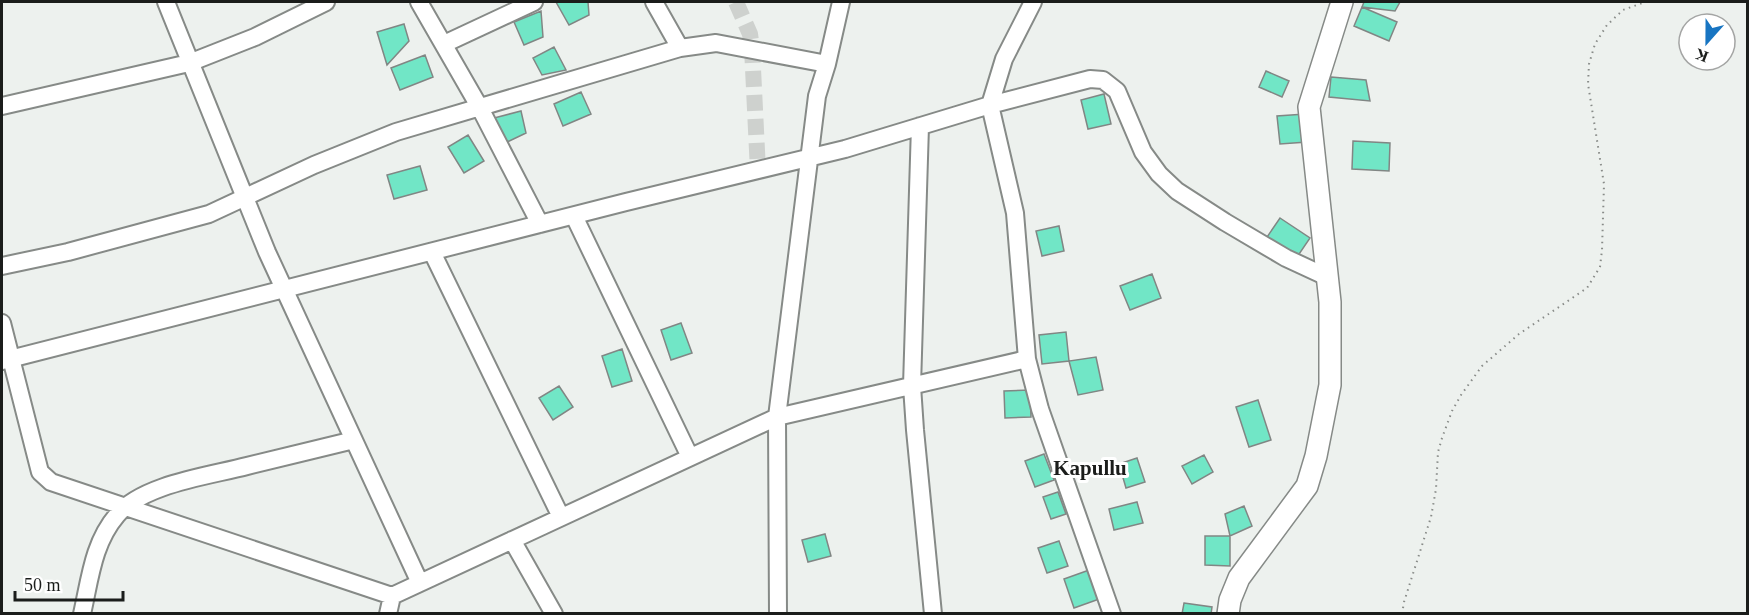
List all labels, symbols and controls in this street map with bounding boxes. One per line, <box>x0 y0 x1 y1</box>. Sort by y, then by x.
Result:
north arrow <box>1677 12 1737 72</box>
text: K <box>1692 45 1711 66</box>
district label: Kapullu <box>1053 456 1127 480</box>
scale bar <box>15 564 123 602</box>
text: 50 m <box>24 575 61 595</box>

